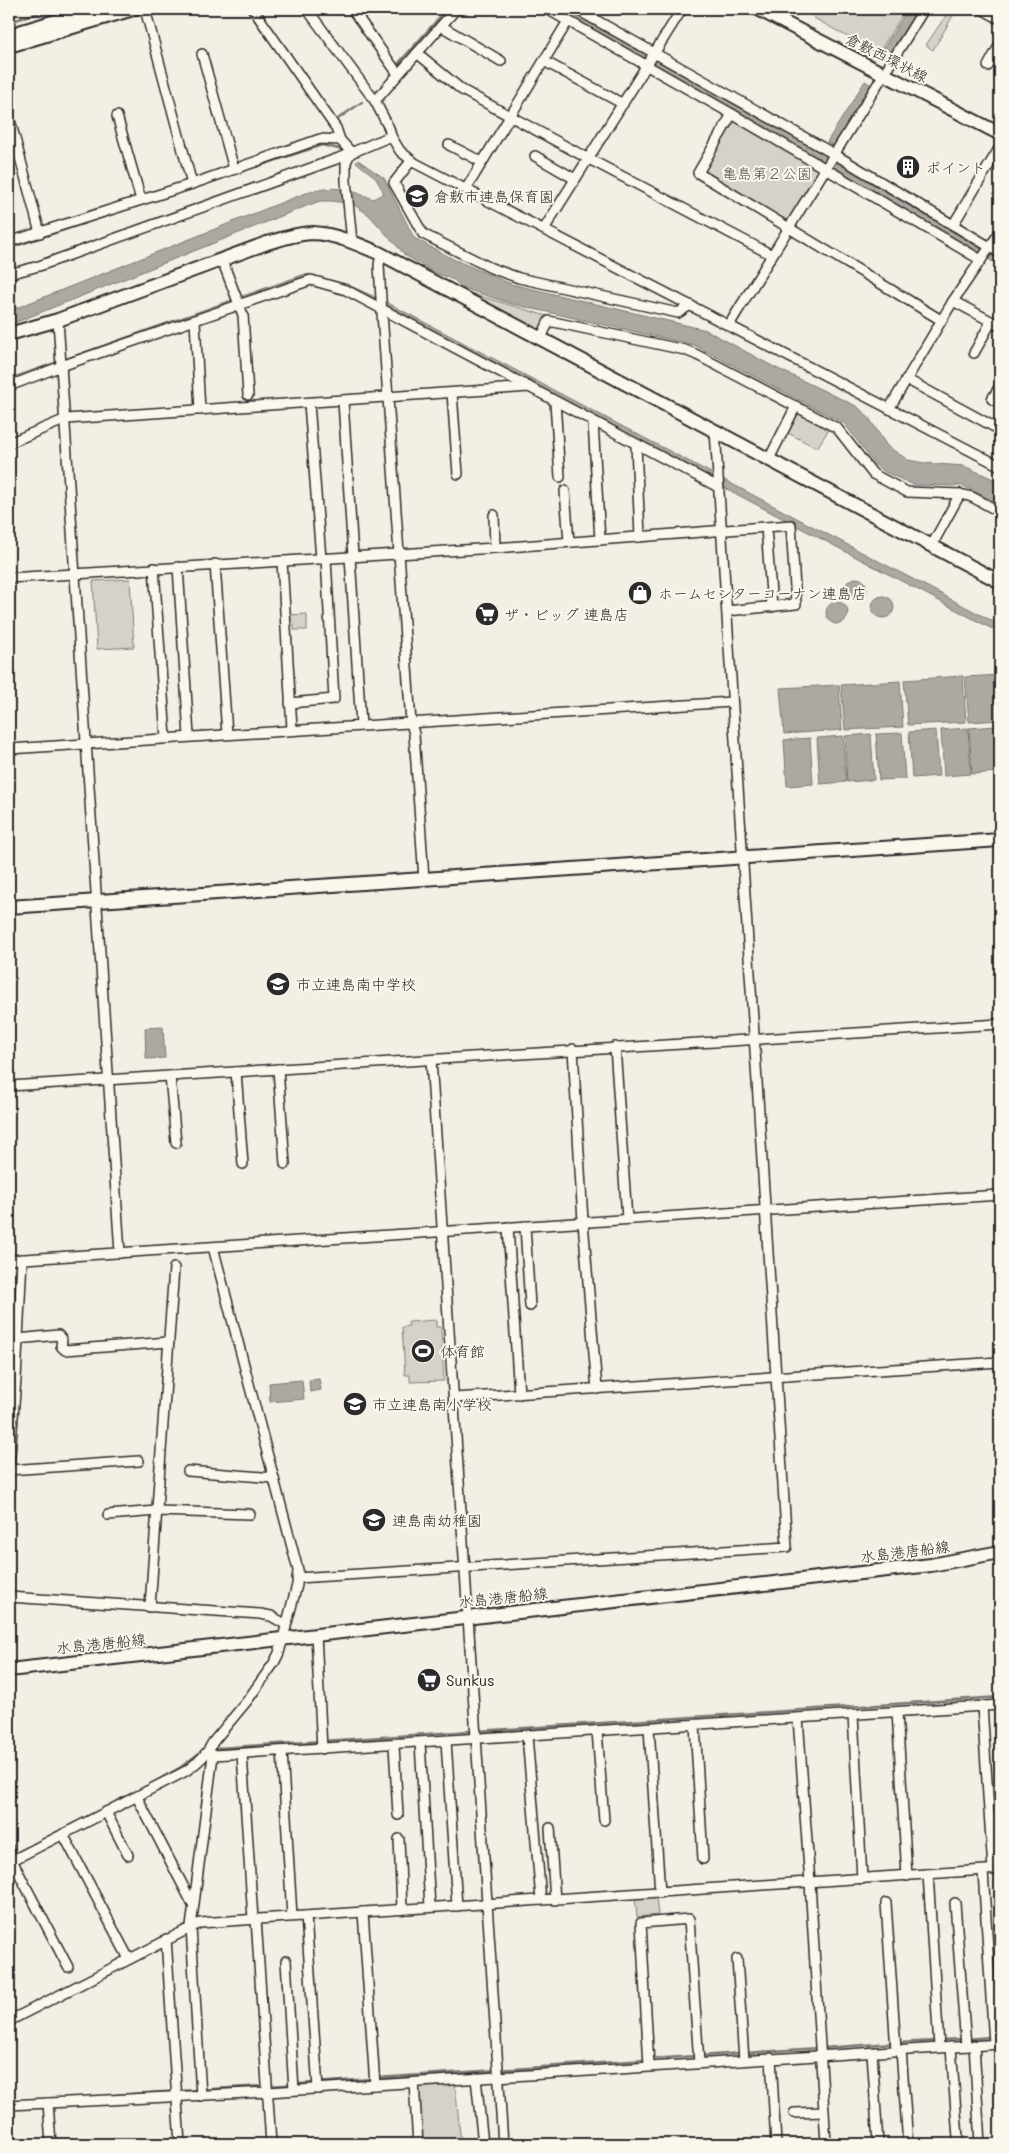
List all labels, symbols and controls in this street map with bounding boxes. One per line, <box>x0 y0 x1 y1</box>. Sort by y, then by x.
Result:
street label: 倉敷西環状線 <box>842 28 932 86</box>
building icon: ポイント <box>895 154 921 180</box>
place label: ポイント <box>926 157 986 177</box>
park label: 亀島第２公園 <box>722 163 812 183</box>
school or university icon: 倉敷市連島保育園 <box>404 183 430 209</box>
place label: 倉敷市連島保育園 <box>434 186 554 206</box>
shop icon: ホームセンターコーナン連島店 <box>627 580 653 606</box>
place label: ホームセンターコーナン連島店 <box>658 583 867 603</box>
supermarket icon: ザ・ビッグ 連島店 <box>474 601 500 627</box>
place label: ザ・ビッグ 連島店 <box>504 604 629 624</box>
school or university icon: 市立連島南中学校 <box>265 971 291 997</box>
place label: 市立連島南中学校 <box>296 974 416 994</box>
sports icon: 体育館 <box>410 1338 436 1364</box>
place label: 体育館 <box>440 1341 485 1361</box>
school or university icon: 市立連島南小学校 <box>342 1391 368 1417</box>
place label: 市立連島南小学校 <box>372 1394 492 1414</box>
school or university icon: 連島南幼稚園 <box>361 1507 387 1533</box>
place label: 連島南幼稚園 <box>392 1510 482 1530</box>
street label: 水島港唐船線 <box>859 1536 951 1566</box>
street label: 水島港唐船線 <box>457 1582 549 1612</box>
street label: 水島港唐船線 <box>55 1628 147 1658</box>
supermarket icon: Sunkus <box>416 1667 442 1693</box>
place label: Sunkus <box>446 1670 494 1690</box>

